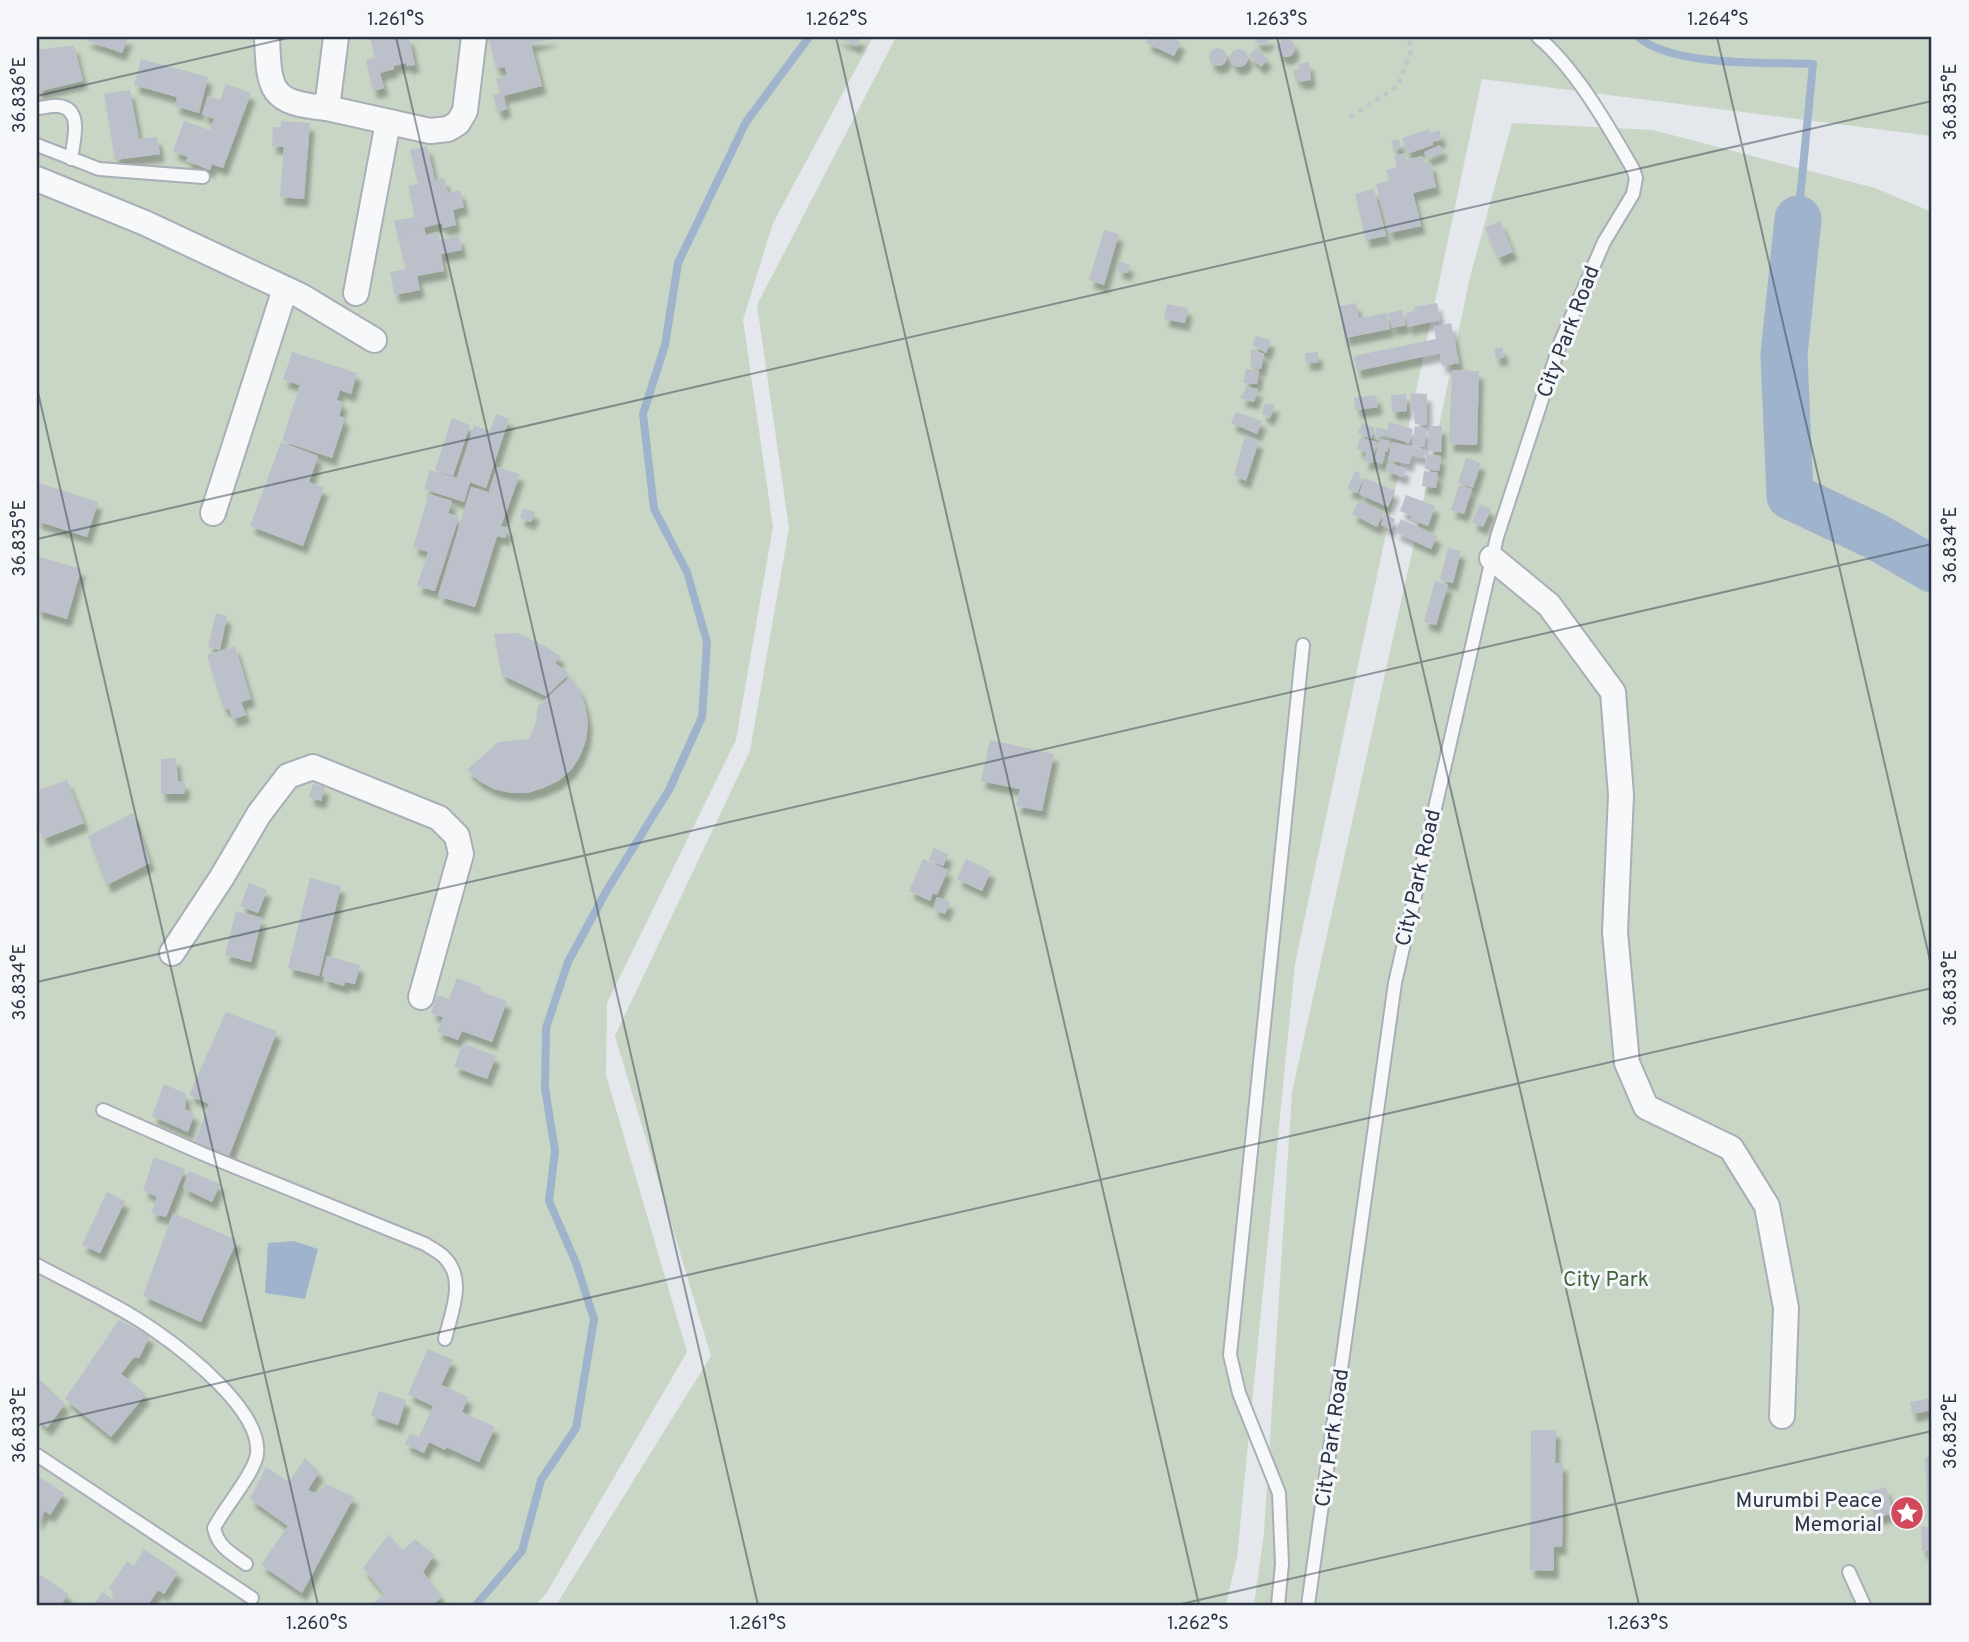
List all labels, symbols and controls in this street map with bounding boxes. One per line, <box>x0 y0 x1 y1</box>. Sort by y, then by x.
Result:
text: 1.261°S <box>367 9 425 32</box>
text: 1.262°S <box>806 9 868 32</box>
text: 1.263°S <box>1246 9 1308 32</box>
text: 1.264°S <box>1687 9 1749 32</box>
text: 36.836°E <box>9 57 32 133</box>
text: 36.835°E <box>1940 64 1963 140</box>
street label: City Park Road <box>1531 262 1607 402</box>
text: 36.835°E <box>9 500 32 576</box>
text: 36.834°E <box>1940 507 1963 583</box>
street label: City Park Road <box>1390 807 1448 949</box>
text: 36.834°E <box>9 944 32 1020</box>
text: 36.833°E <box>1940 950 1963 1026</box>
park label: City Park <box>1563 1267 1649 1294</box>
street label: City Park Road <box>1310 1367 1356 1509</box>
text: 36.833°E <box>9 1387 32 1463</box>
text: 36.832°E <box>1940 1393 1963 1469</box>
place label: Murumbi Peace Memorial <box>1736 1488 1882 1539</box>
place icon: Murumbi Peace Memorial <box>1888 1494 1926 1532</box>
text: 1.260°S <box>286 1613 348 1636</box>
text: 1.261°S <box>729 1613 787 1636</box>
text: 1.262°S <box>1167 1613 1229 1636</box>
text: 1.263°S <box>1607 1613 1669 1636</box>

